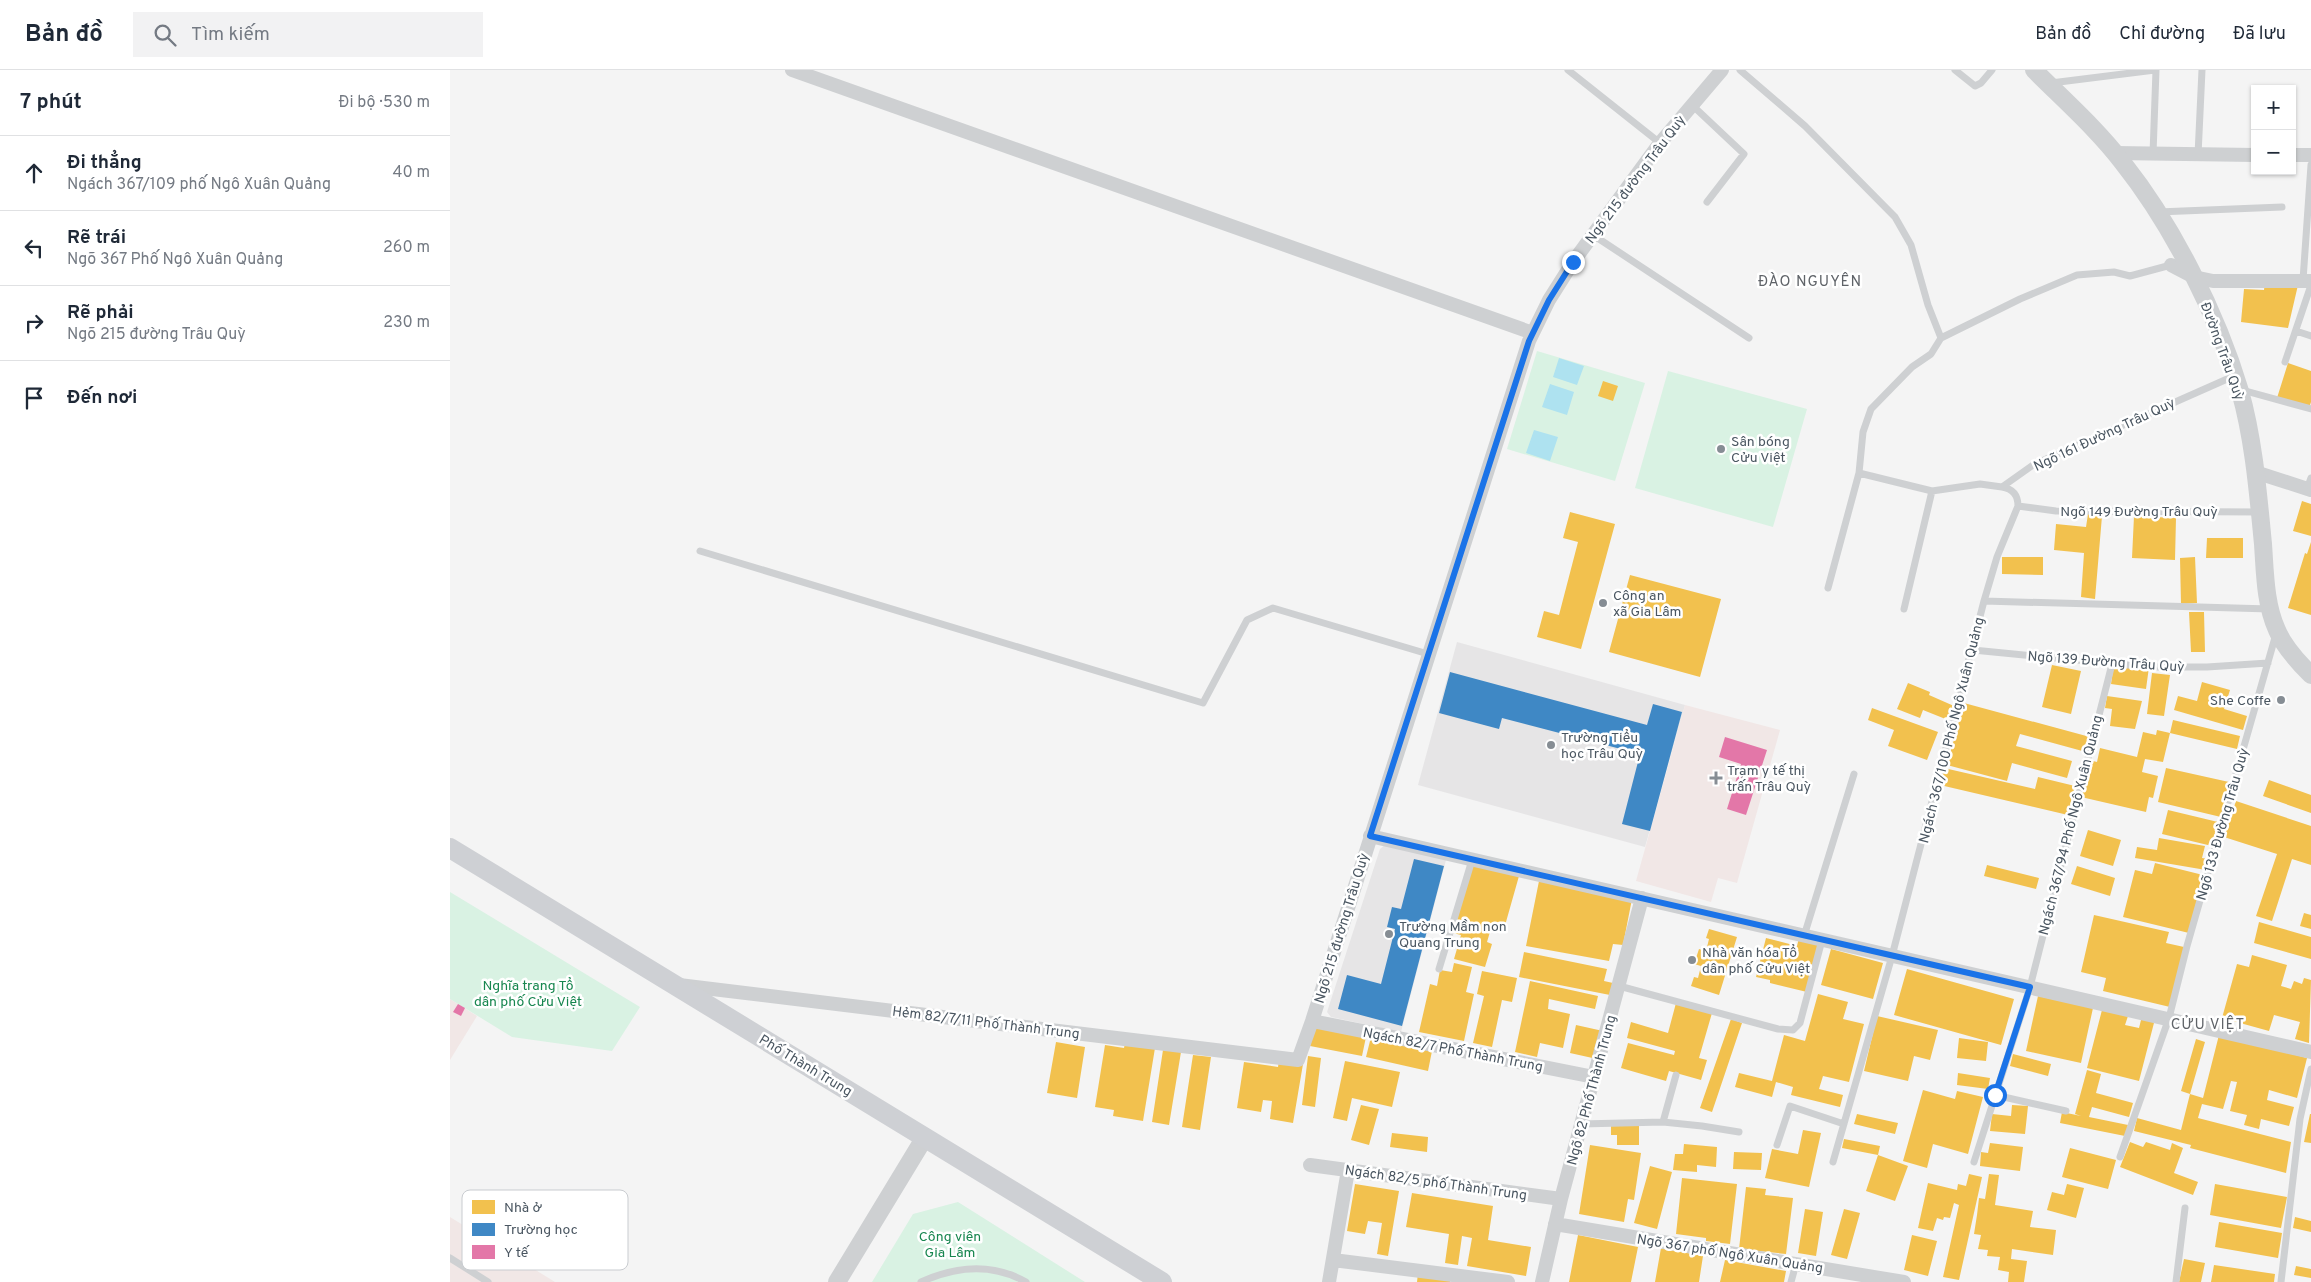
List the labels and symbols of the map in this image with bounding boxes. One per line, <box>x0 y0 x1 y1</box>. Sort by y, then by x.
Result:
street label: Ngõ 215 đường Trâu Quỳ <box>1582 112 1690 247</box>
route end <box>1562 251 1585 274</box>
district label: ĐÀO NGUYÊN <box>1758 272 1862 292</box>
street label: Đường Trâu Quỳ <box>2196 300 2247 403</box>
street label: Ngõ 161 Đường Trâu Quỳ <box>2031 395 2178 476</box>
place label: Sân bóng Cửu Việt <box>1731 434 1790 467</box>
marker: Sân bóng Cửu Việt <box>1715 443 1727 455</box>
street label: Ngõ 149 Đường Trâu Quỳ <box>2060 504 2218 521</box>
place label: Công an xã Gia Lâm <box>1613 588 1681 621</box>
marker: Công an xã Gia Lâm <box>1597 597 1609 609</box>
street label: Ngách 367/100 Phố Ngô Xuân Quảng <box>1916 615 1989 845</box>
street label: Ngõ 139 Đường Trâu Quỳ <box>2027 649 2185 676</box>
place label: She Coffe <box>2210 693 2271 710</box>
marker: She Coffe <box>2275 694 2287 706</box>
street label: Ngách 367/94 Phố Ngô Xuân Quảng <box>2036 713 2107 937</box>
place label: Trường Tiểu học Trâu Quỳ <box>1561 729 1643 763</box>
marker: Trường Tiểu học Trâu Quỳ <box>1545 739 1557 751</box>
street label: Ngõ 133 Đường Trâu Quỳ <box>2194 746 2253 903</box>
place label: Trạm y tế thị trấn Trâu Quỳ <box>1727 763 1811 796</box>
marker: Trạm y tế thị trấn Trâu Quỳ <box>1709 771 1723 785</box>
street label: Ngõ 215 đường Trâu Quỳ <box>1311 851 1373 1006</box>
place label: Trường Mầm non Quang Trung <box>1399 919 1507 952</box>
marker: Trường Mầm non Quang Trung <box>1383 928 1395 940</box>
place label: Nhà văn hóa Tổ dân phố Cửu Việt <box>1702 944 1810 978</box>
marker: Nhà văn hóa Tổ dân phố Cửu Việt <box>1686 954 1698 966</box>
park label: Nghĩa trang Tổ dân phố Cửu Việt <box>474 977 582 1011</box>
street label: Hẻm 82/7/11 Phố Thành Trung <box>891 1004 1081 1043</box>
street label: Ngõ 82 Phố Thành Trung <box>1564 1013 1621 1167</box>
district label: CỬU VIỆT <box>2171 1015 2245 1035</box>
street label: Ngách 82/7 Phố Thành Trung <box>1361 1025 1544 1076</box>
street label: Phố Thành Trung <box>755 1032 855 1101</box>
route start <box>1984 1084 2007 1107</box>
street label: Ngách 82/5 phố Thành Trung <box>1344 1162 1528 1205</box>
legend <box>462 1190 628 1270</box>
text: Nhà ở <box>504 1200 542 1217</box>
text: Trường học <box>504 1222 578 1239</box>
park label: Công viên Gia Lâm <box>919 1229 981 1262</box>
street label: Ngõ 367 phố Ngô Xuân Quảng <box>1635 1231 1824 1278</box>
text: Y tế <box>504 1245 531 1262</box>

